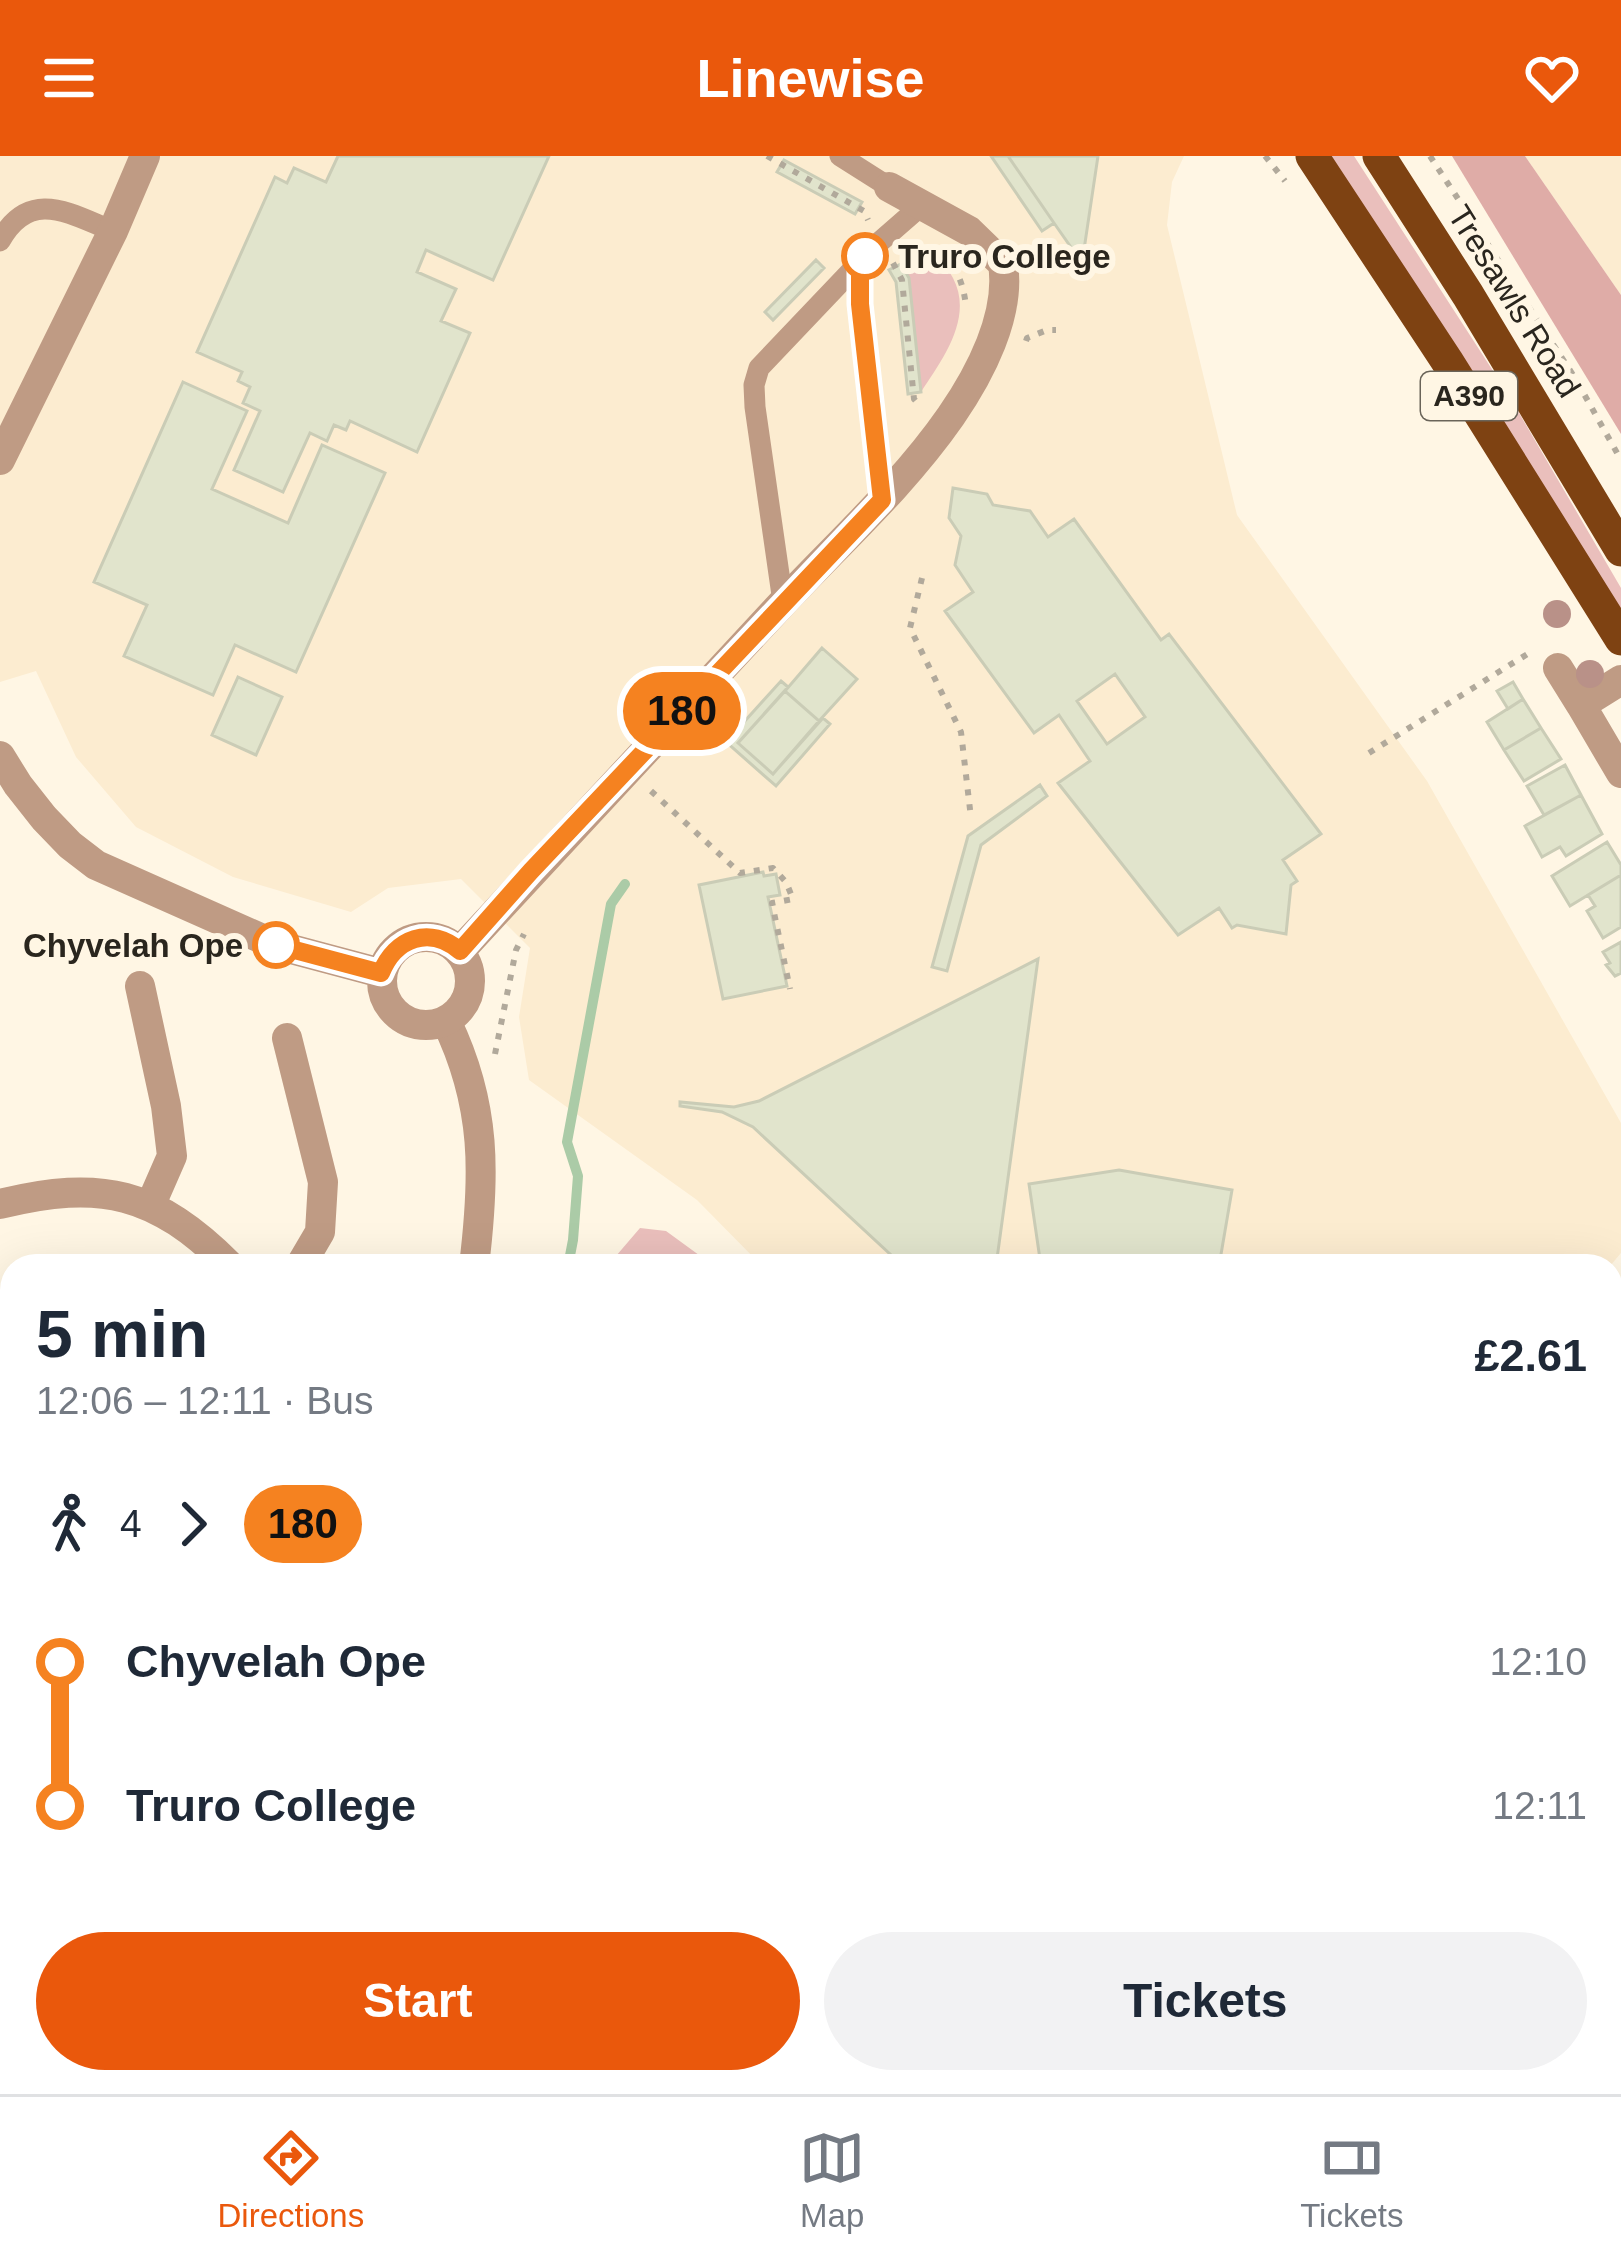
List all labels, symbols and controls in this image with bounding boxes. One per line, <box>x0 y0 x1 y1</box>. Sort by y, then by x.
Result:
icon: menu <box>36 45 102 111</box>
icon: heart <box>1519 45 1585 111</box>
text: Linewise <box>696 48 925 108</box>
street label: Tresawls Road <box>1441 199 1588 404</box>
marker: Truro College <box>843 234 887 278</box>
place label: Truro College <box>898 238 1111 275</box>
road number: A390 <box>1421 372 1517 420</box>
line badge: 180 <box>613 672 751 750</box>
text: 180 <box>647 687 717 734</box>
marker: Chyvelah Ope <box>254 923 298 967</box>
place label: Chyvelah Ope <box>23 927 243 964</box>
text: 5 min <box>36 1297 208 1371</box>
text: £2.61 <box>1474 1330 1587 1381</box>
text: 12:06 – 12:11 · Bus <box>36 1379 374 1422</box>
icon: walk <box>36 1491 102 1557</box>
icon: forward <box>160 1491 226 1557</box>
text: 180 <box>268 1500 338 1547</box>
text: 4 <box>120 1502 142 1545</box>
text: Chyvelah Ope <box>126 1636 426 1687</box>
text: 12:10 <box>1489 1640 1587 1683</box>
text: Truro College <box>126 1780 416 1831</box>
text: 12:11 <box>1492 1784 1587 1827</box>
button: Start <box>36 1932 800 2070</box>
button: Tickets <box>824 1932 1587 2070</box>
tab: Directions <box>217 2125 364 2235</box>
tab: Map <box>799 2125 865 2235</box>
tab: Tickets <box>1300 2125 1403 2235</box>

